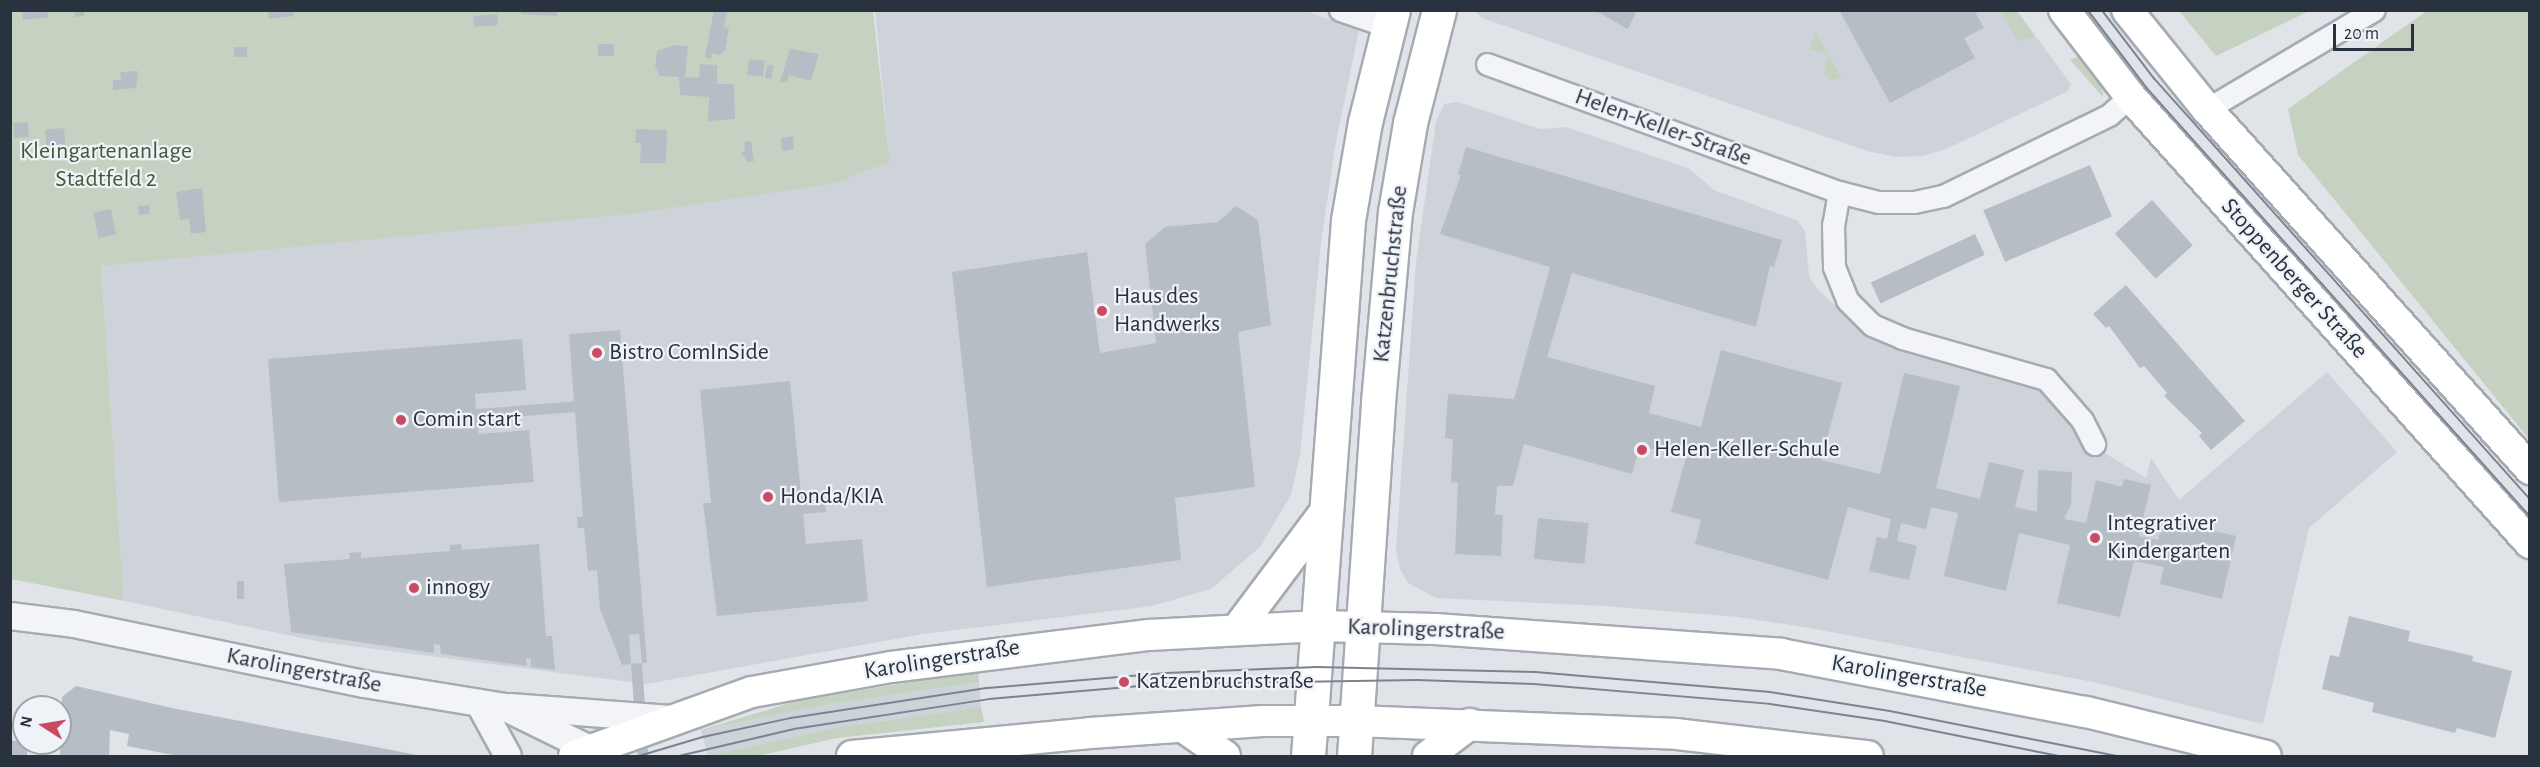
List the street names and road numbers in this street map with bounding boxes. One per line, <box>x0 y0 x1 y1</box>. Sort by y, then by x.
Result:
street label: Helen-Keller-Straße <box>1571 83 1755 173</box>
street label: Katzenbruchstraße <box>1367 184 1415 364</box>
street label: Stoppenberger Straße <box>2214 193 2374 365</box>
street label: Karolingerstraße <box>1347 613 1505 647</box>
street label: Karolingerstraße <box>862 633 1022 687</box>
street label: Karolingerstraße <box>224 642 384 700</box>
street label: Karolingerstraße <box>1829 649 1989 705</box>

